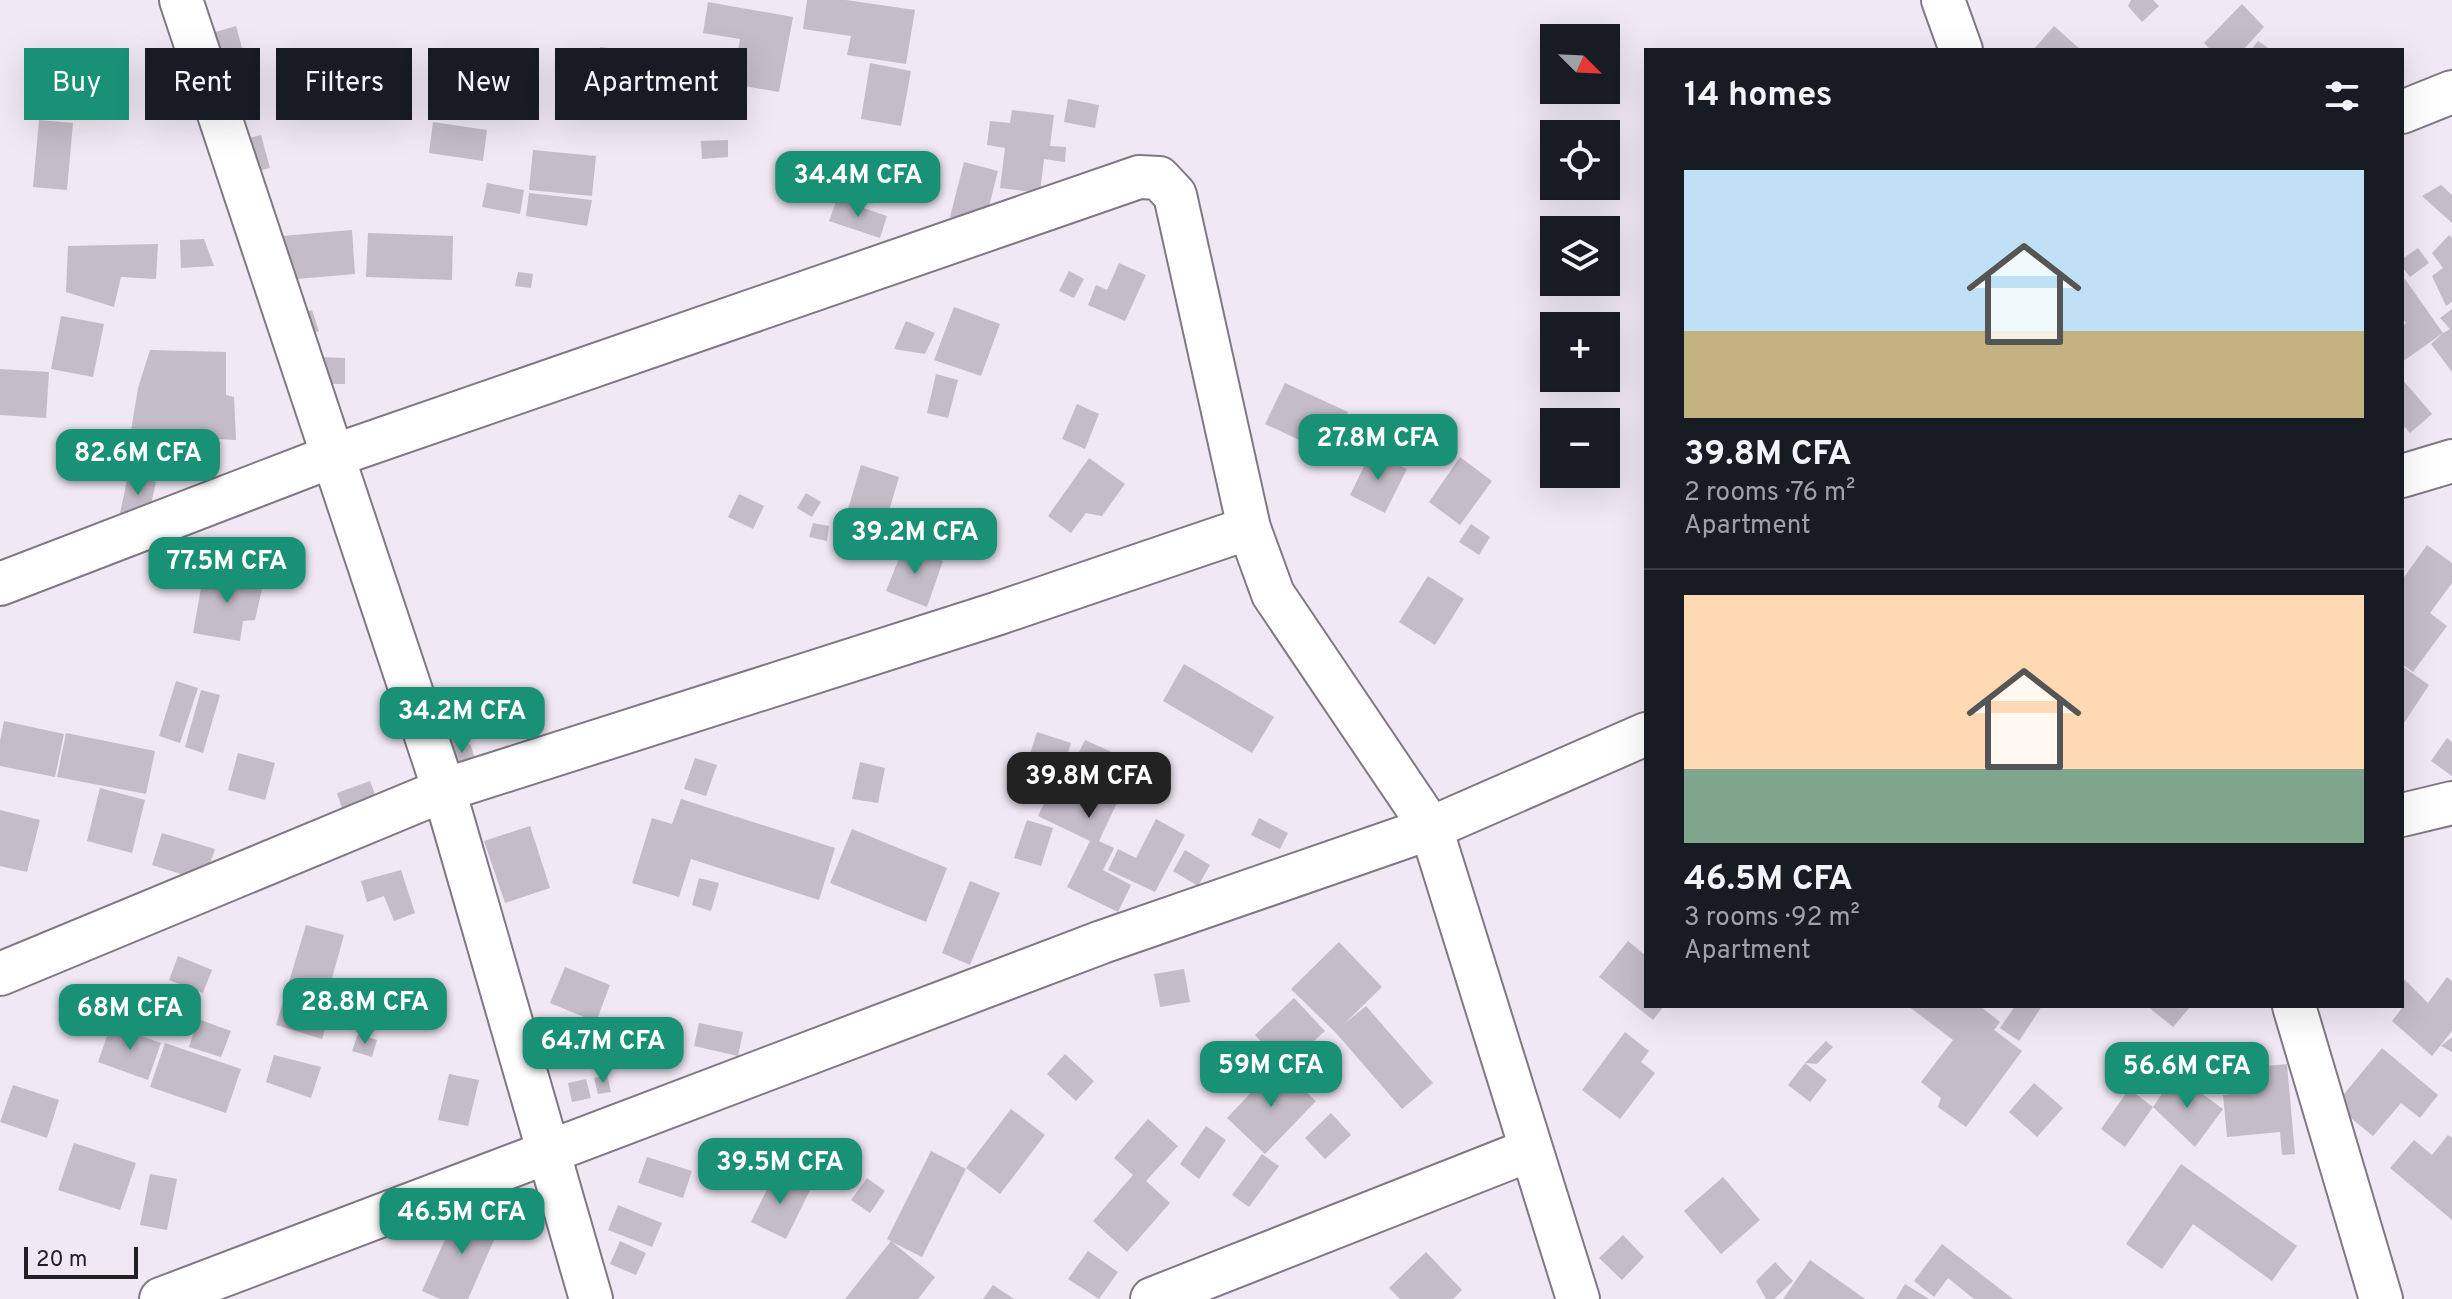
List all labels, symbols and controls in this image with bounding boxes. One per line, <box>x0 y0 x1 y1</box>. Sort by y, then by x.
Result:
north arrow <box>1540 24 1620 104</box>
map controls <box>1540 24 1620 488</box>
chip: Buy <box>24 48 129 120</box>
chip: Rent <box>145 48 260 120</box>
chip: Filters <box>276 48 412 120</box>
chip: New <box>428 48 539 120</box>
chip: Apartment <box>555 48 747 120</box>
icon: filters <box>2320 74 2364 118</box>
text: 14 homes <box>1684 75 1833 118</box>
button: locate <box>1540 120 1620 200</box>
pin: 34.4M CFA <box>766 151 950 219</box>
text: 34.4M CFA <box>793 160 923 193</box>
button: layers <box>1540 216 1620 296</box>
icon: home <box>1952 222 2096 366</box>
button: + <box>1540 312 1620 392</box>
button: − <box>1540 408 1620 488</box>
pin: 27.8M CFA <box>1286 414 1470 482</box>
text: 27.8M CFA <box>1317 423 1440 456</box>
pin: 82.6M CFA <box>46 429 230 497</box>
text: 39.8M CFA <box>1684 434 1852 477</box>
text: 82.6M CFA <box>74 438 202 471</box>
text: 2 rooms · 76 m² <box>1684 477 1856 510</box>
pin: 39.2M CFA <box>823 508 1007 576</box>
text: Apartment <box>1684 510 1811 543</box>
text: 39.2M CFA <box>851 517 979 550</box>
pin: 77.5M CFA <box>135 537 319 605</box>
text: 77.5M CFA <box>167 546 287 579</box>
icon: home <box>1952 647 2096 791</box>
pin: 34.2M CFA <box>370 687 554 755</box>
text: 34.2M CFA <box>398 696 526 729</box>
pin: 39.8M CFA <box>997 752 1181 820</box>
text: 39.8M CFA <box>1025 761 1153 794</box>
text: 46.5M CFA <box>1684 859 1853 902</box>
text: 3 rooms · 92 m² <box>1684 902 1860 935</box>
text: Apartment <box>1684 935 1811 968</box>
pin: 28.8M CFA <box>273 978 457 1046</box>
pin: 68M CFA <box>56 984 204 1052</box>
text: 28.8M CFA <box>301 987 429 1020</box>
text: 68M CFA <box>77 993 183 1026</box>
pin: 64.7M CFA <box>511 1017 695 1085</box>
text: 64.7M CFA <box>541 1026 665 1059</box>
pin: 59M CFA <box>1197 1041 1345 1109</box>
pin: 56.6M CFA <box>2095 1042 2279 1110</box>
text: 59M CFA <box>1218 1050 1324 1083</box>
text: 56.6M CFA <box>2123 1051 2251 1084</box>
pin: 39.5M CFA <box>688 1138 872 1206</box>
text: 39.5M CFA <box>716 1147 844 1180</box>
pin: 46.5M CFA <box>370 1188 554 1256</box>
text: 46.5M CFA <box>397 1197 527 1230</box>
scale bar <box>24 1243 138 1279</box>
text: 20 m <box>36 1247 87 1274</box>

